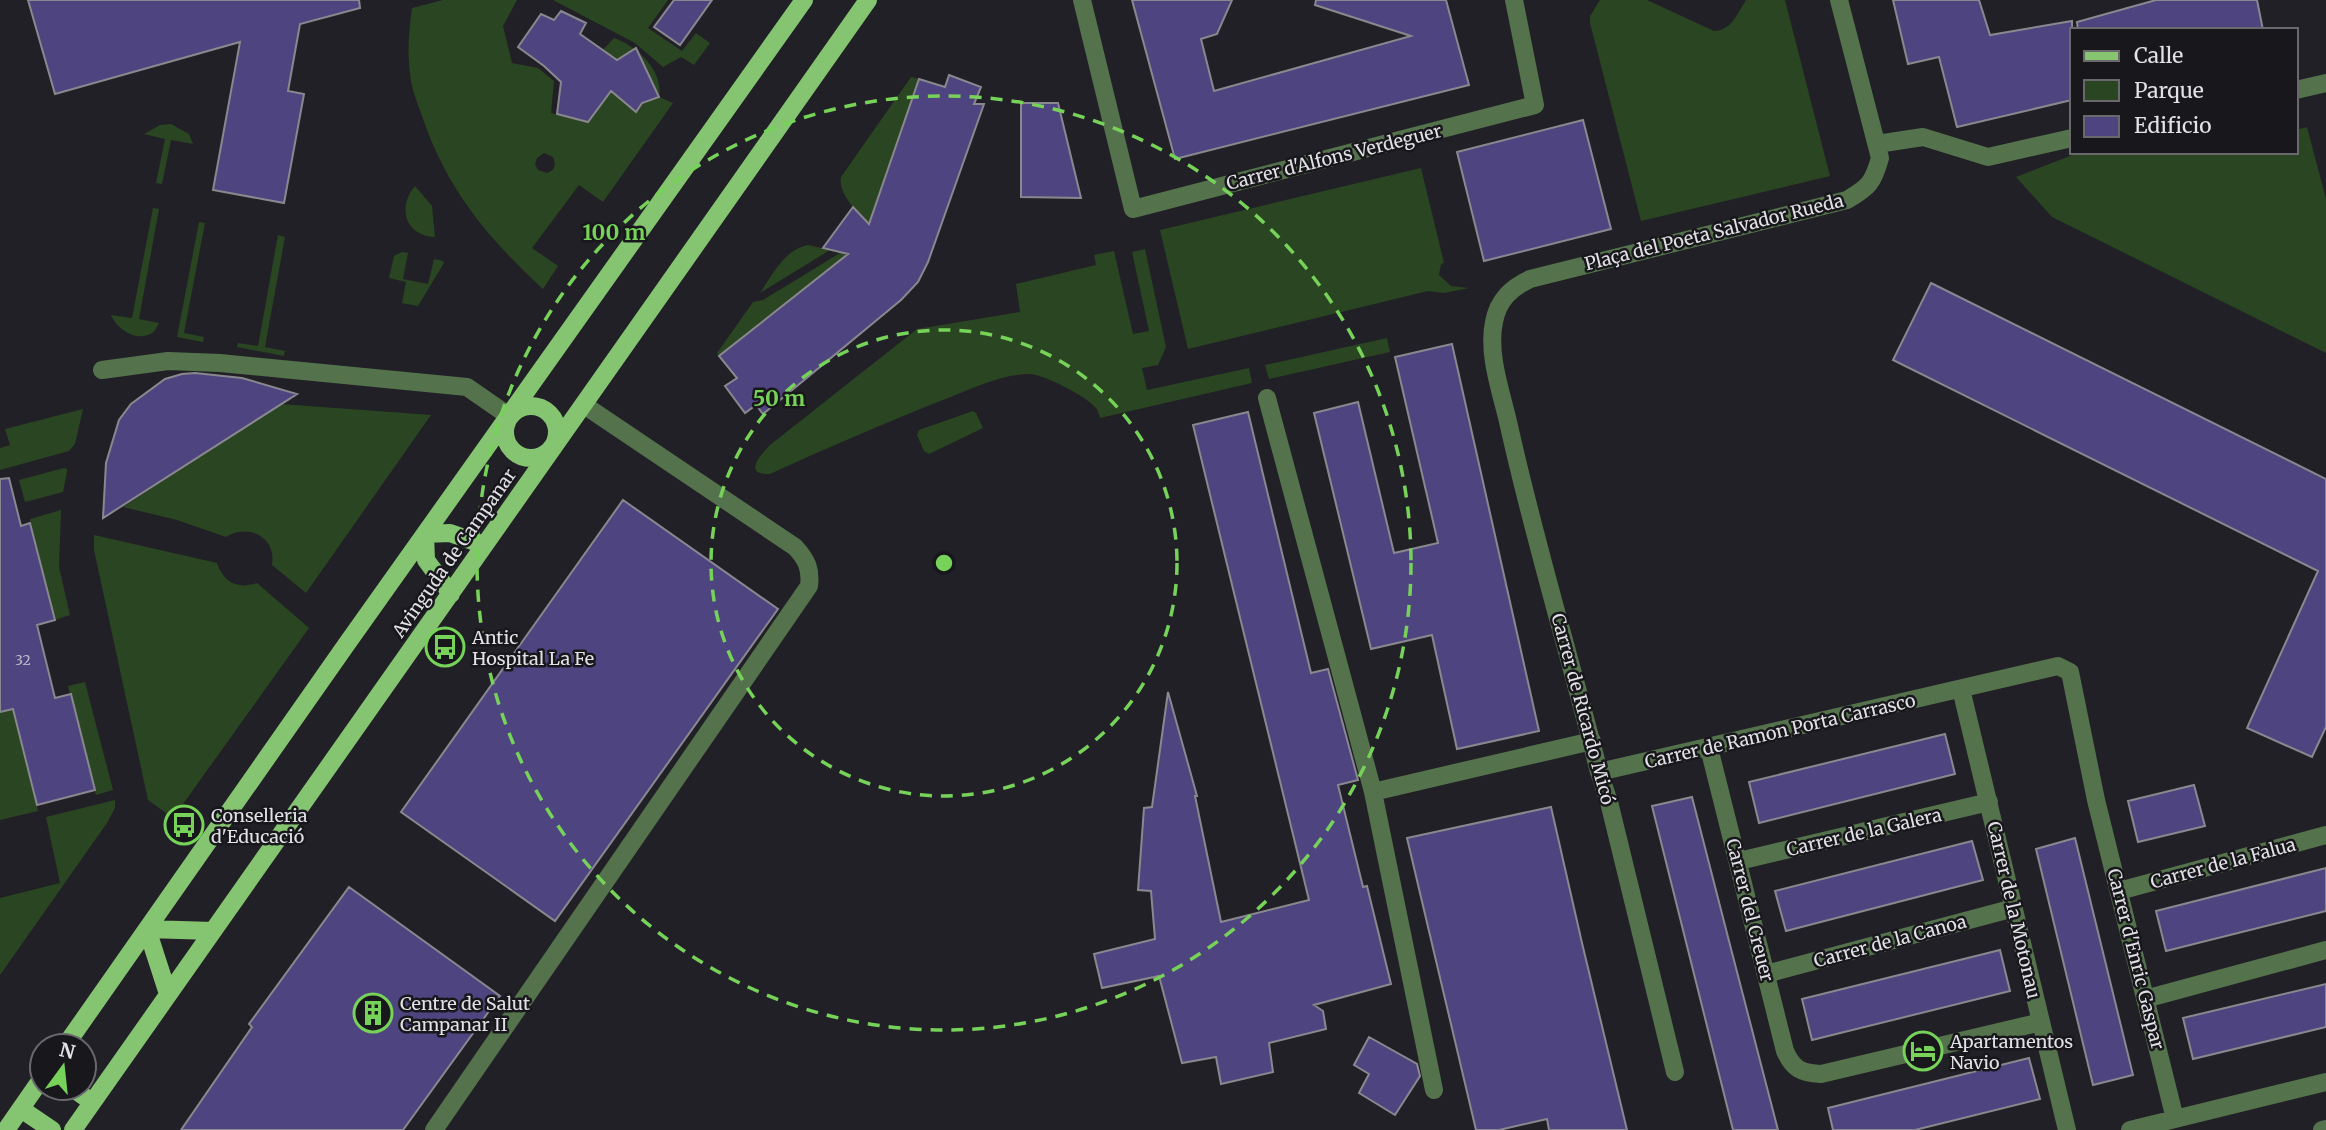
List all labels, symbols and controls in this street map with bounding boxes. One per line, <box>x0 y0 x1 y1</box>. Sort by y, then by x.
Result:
legend <box>2070 28 2298 154</box>
text: Calle <box>2134 42 2183 69</box>
text: Parque <box>2134 77 2204 104</box>
text: Edificio <box>2134 112 2211 139</box>
street label: Carrer d'Alfons Verdeguer <box>1224 119 1444 195</box>
street label: Plaça del Poeta Salvador Rueda <box>1582 189 1846 275</box>
text: 100 m <box>583 219 645 246</box>
text: 50 m <box>753 385 805 412</box>
street label: Avinguda de Campanar <box>386 464 521 643</box>
centre of rings <box>932 551 956 575</box>
street label: Carrer de Ricardo Micó <box>1546 611 1620 807</box>
bus stop icon: Antic Hospital La Fe <box>424 626 466 668</box>
place label: Antic Hospital La Fe <box>471 626 594 670</box>
house number: 32 <box>15 651 31 669</box>
street label: Carrer de Ramon Porta Carrasco <box>1642 689 1918 773</box>
street label: Carrer de la Galera <box>1784 803 1944 861</box>
bus stop icon: Conselleria d'Educació <box>163 804 205 846</box>
place label: Conselleria d'Educació <box>211 804 308 848</box>
street label: Carrer de la Motonau <box>1982 819 2046 1001</box>
street label: Carrer de la Falua <box>2148 832 2299 893</box>
street label: Carrer del Creuer <box>1721 836 1779 984</box>
street label: Carrer d'Enric Gaspar <box>2102 866 2170 1052</box>
street label: Carrer de la Canoa <box>1811 909 1969 972</box>
building icon: Centre de Salut Campanar II <box>352 992 394 1034</box>
place label: Centre de Salut Campanar II <box>400 992 530 1036</box>
hotel icon: Apartamentos Navio <box>1902 1030 1944 1072</box>
place label: Apartamentos Navio <box>1949 1030 2073 1074</box>
north arrow <box>28 1032 98 1102</box>
text: N <box>57 1037 78 1064</box>

